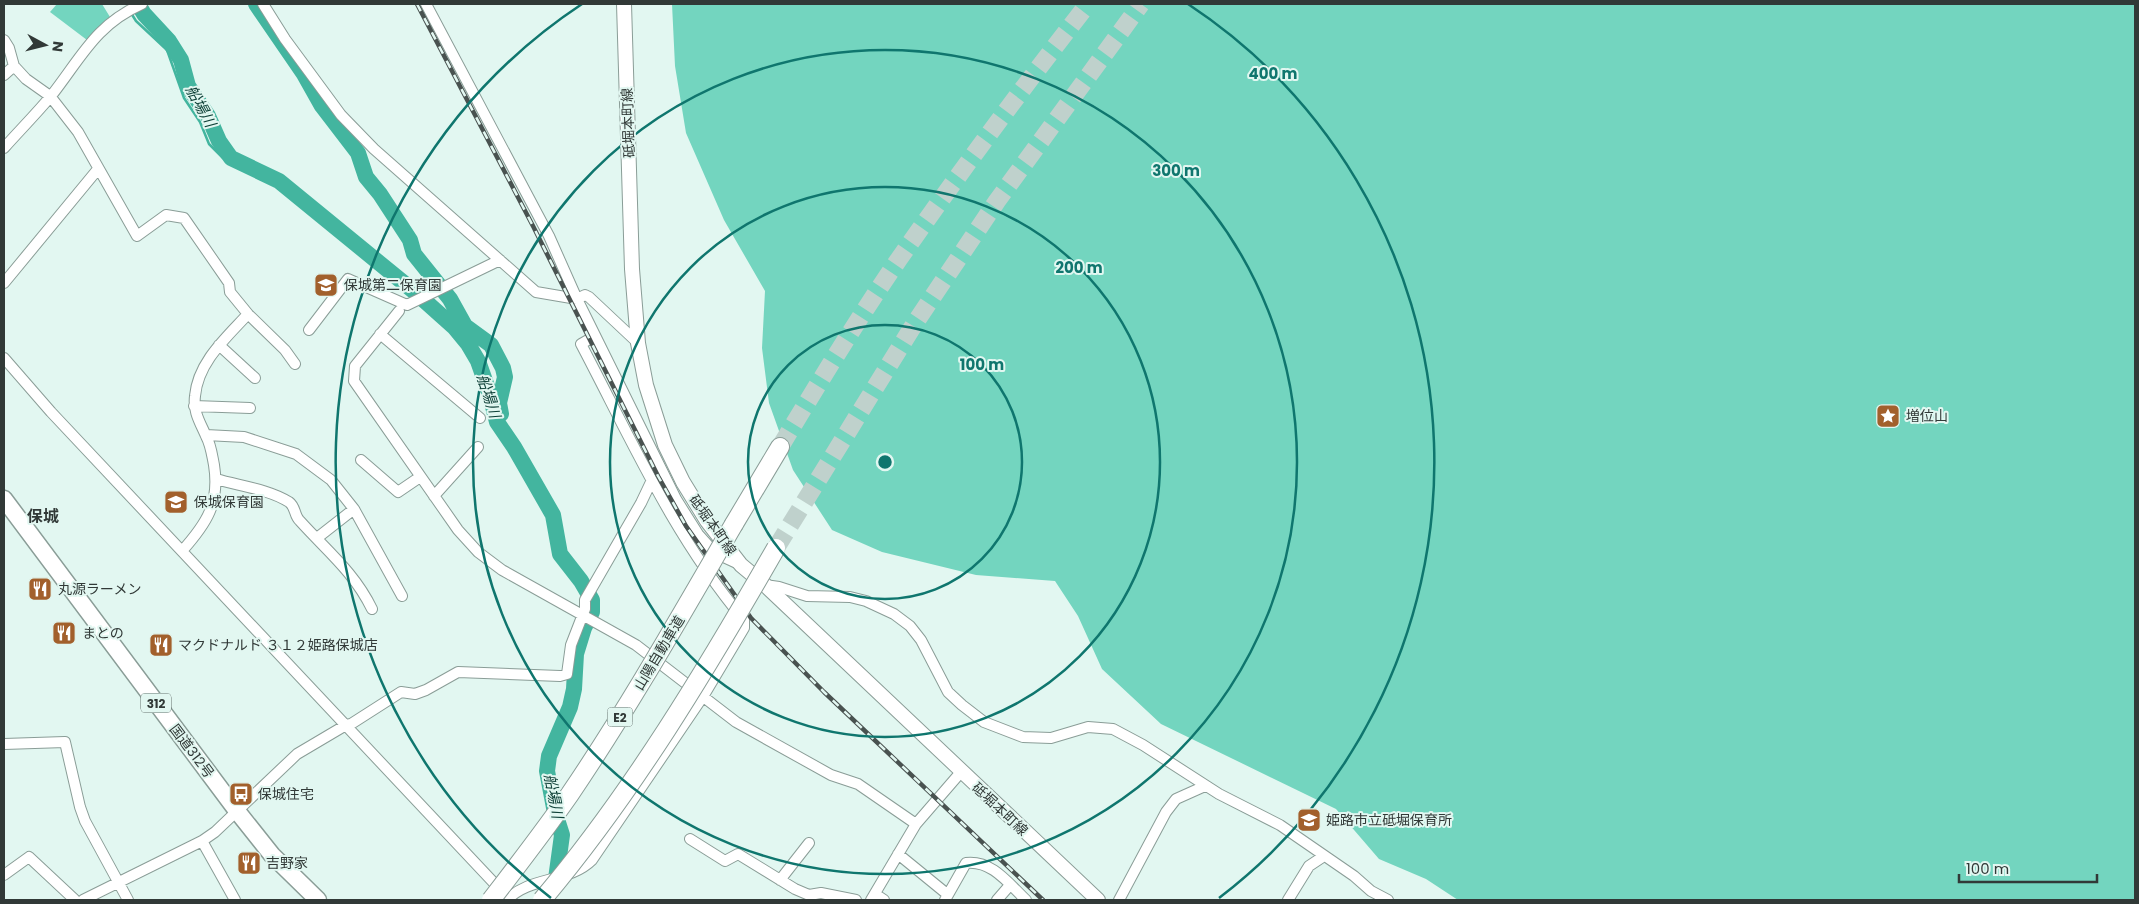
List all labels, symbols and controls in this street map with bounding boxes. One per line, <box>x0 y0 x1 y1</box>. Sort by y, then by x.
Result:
north arrow <box>20 20 70 70</box>
text: N <box>47 40 68 53</box>
text: 400 m <box>1249 63 1298 84</box>
water label: 船場川 <box>181 81 222 133</box>
street label: 砥堀本町線 <box>617 88 639 158</box>
text: 300 m <box>1152 160 1200 181</box>
text: 200 m <box>1055 257 1103 278</box>
school or university icon: 保城第二保育園 <box>313 272 339 298</box>
place label: 保城第二保育園 <box>344 275 442 295</box>
text: 100 m <box>960 354 1004 375</box>
water label: 船場川 <box>472 371 507 423</box>
place icon: 増位山 <box>1875 403 1901 429</box>
place label: 増位山 <box>1906 406 1948 426</box>
centre of rings <box>876 453 894 471</box>
school or university icon: 保城保育園 <box>163 489 189 515</box>
street label: 砥堀本町線 <box>685 491 741 559</box>
place label: 保城保育園 <box>194 492 264 512</box>
district label: 保城 <box>27 505 59 528</box>
restaurant icon: 丸源ラーメン <box>27 576 53 602</box>
place label: 丸源ラーメン <box>58 579 141 599</box>
street label: 山陽自動車道 <box>629 612 689 694</box>
restaurant icon: まとの <box>51 620 77 646</box>
place label: まとの <box>82 623 124 643</box>
restaurant icon: マクドナルド ３１２姫路保城店 <box>148 632 174 658</box>
place label: マクドナルド ３１２姫路保城店 <box>178 635 378 655</box>
road number: 312 <box>141 694 171 712</box>
road number: E2 <box>608 708 632 726</box>
street label: 国道312号 <box>165 720 219 782</box>
water label: 船場川 <box>539 772 569 822</box>
street label: 砥堀本町線 <box>968 778 1032 840</box>
bus stop icon: 保城住宅 <box>228 781 254 807</box>
place label: 保城住宅 <box>258 784 314 804</box>
school or university icon: 姫路市立砥堀保育所 <box>1296 807 1322 833</box>
place label: 姫路市立砥堀保育所 <box>1326 810 1452 830</box>
restaurant icon: 吉野家 <box>236 850 262 876</box>
scale bar <box>1959 852 2096 884</box>
place label: 吉野家 <box>266 853 308 873</box>
text: 100 m <box>1966 858 2009 879</box>

